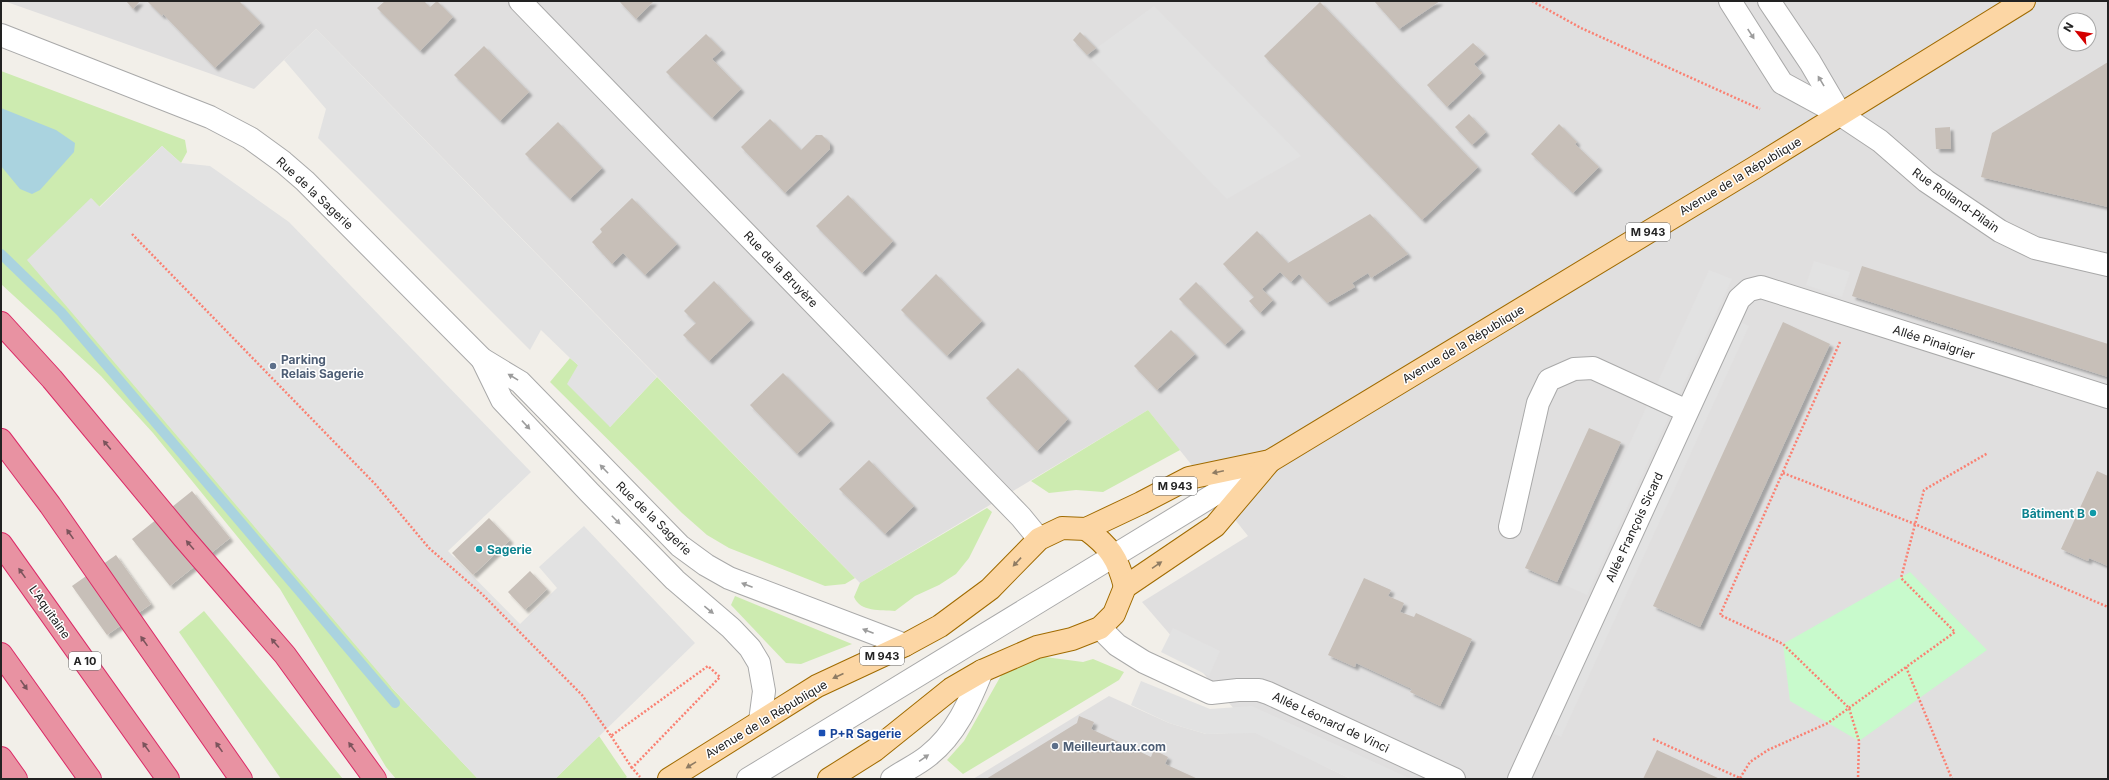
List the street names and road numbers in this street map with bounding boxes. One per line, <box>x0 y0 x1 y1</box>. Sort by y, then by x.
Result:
street label: Avenue de la République <box>1676 134 1804 218</box>
street label: Rue de la Sagerie <box>274 154 356 232</box>
street label: Rue Rolland-Pilain <box>1910 164 2002 236</box>
road number: M 943 <box>1626 223 1670 241</box>
street label: Rue de la Bruyère <box>741 228 821 310</box>
street label: Avenue de la République <box>1399 302 1527 386</box>
street label: Allée Pinaigrier <box>1891 322 1977 362</box>
street label: Allée François Sicard <box>1602 470 1666 584</box>
road number: M 943 <box>1153 477 1197 495</box>
street label: Rue de la Sagerie <box>613 478 695 558</box>
street label: L'Aquitaine <box>26 582 74 642</box>
road number: M 943 <box>860 647 904 665</box>
road number: A 10 <box>69 652 101 670</box>
street label: Avenue de la République <box>702 677 830 761</box>
street label: Allée Léonard de Vinci <box>1270 688 1392 756</box>

